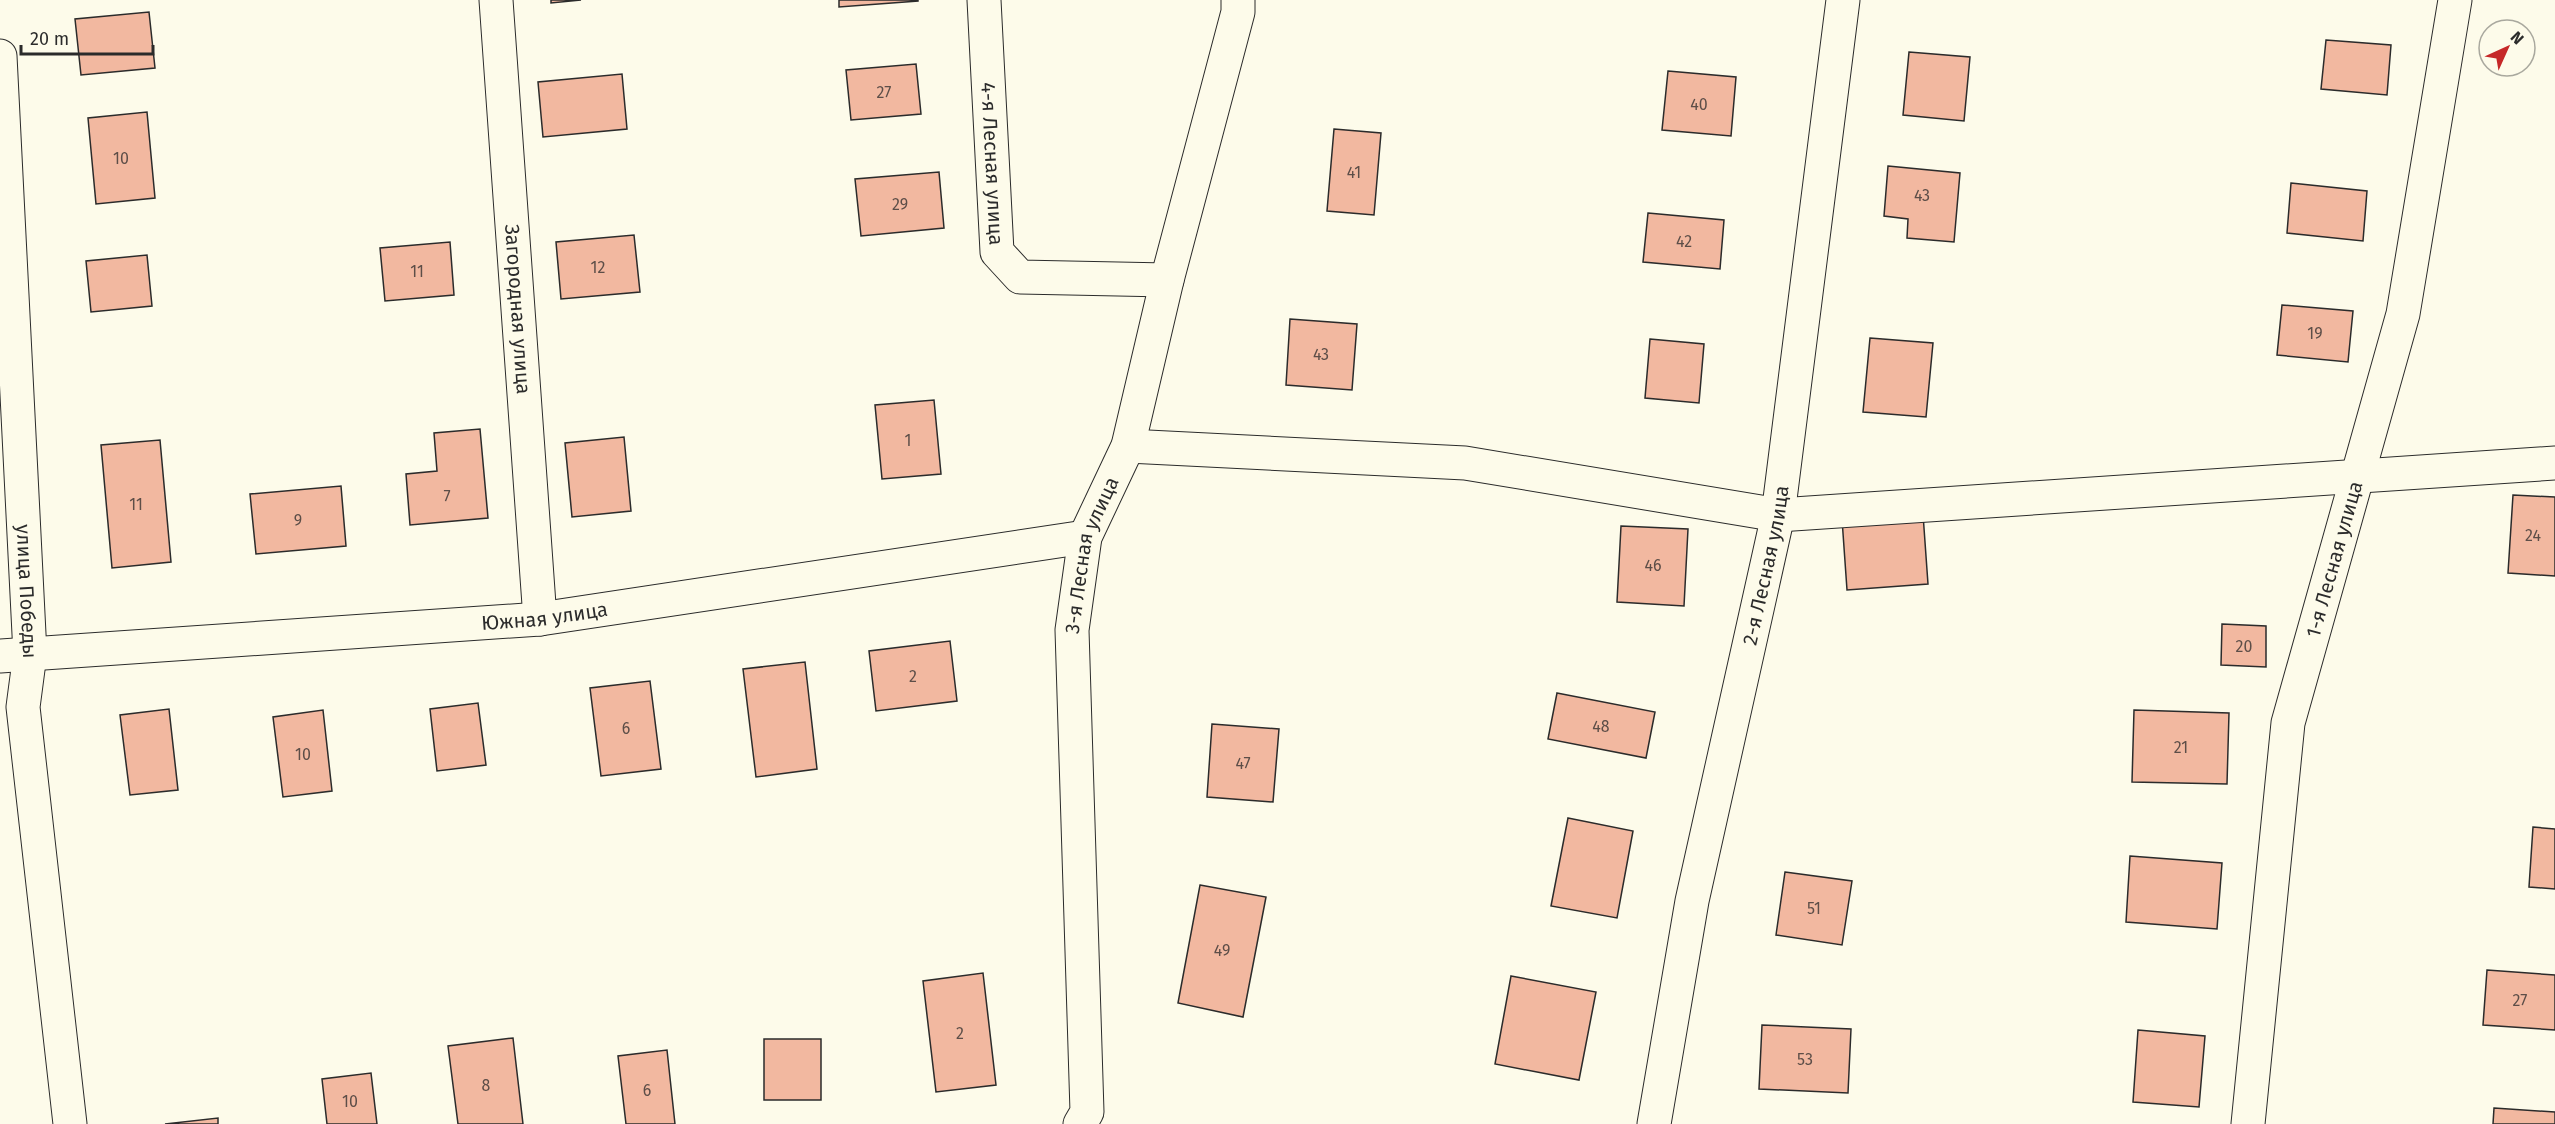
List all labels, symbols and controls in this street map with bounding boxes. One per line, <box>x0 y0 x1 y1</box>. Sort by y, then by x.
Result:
scale bar <box>21 18 153 56</box>
north arrow <box>2477 18 2537 78</box>
text: N <box>2507 27 2528 48</box>
text: 20 m <box>30 28 69 50</box>
street label: 4-я Лесная улица <box>976 82 1009 246</box>
house number: 27 <box>877 83 891 102</box>
house number: 40 <box>1690 95 1708 114</box>
house number: 10 <box>113 149 129 168</box>
house number: 41 <box>1347 163 1361 182</box>
house number: 43 <box>1914 186 1930 205</box>
house number: 29 <box>892 195 908 214</box>
street label: Загородная улица <box>500 223 536 395</box>
house number: 42 <box>1676 232 1692 251</box>
house number: 12 <box>591 258 605 277</box>
house number: 11 <box>410 262 424 281</box>
house number: 19 <box>2307 324 2323 343</box>
house number: 43 <box>1313 345 1329 364</box>
house number: 1 <box>905 431 911 450</box>
street label: 3-я Лесная улица <box>1060 473 1124 635</box>
street label: 1-я Лесная улица <box>2301 478 2367 640</box>
street label: 2-я Лесная улица <box>1737 484 1794 647</box>
house number: 7 <box>443 487 451 506</box>
house number: 11 <box>129 495 143 514</box>
house number: 9 <box>294 511 302 530</box>
street label: улица Победы <box>12 524 42 659</box>
house number: 24 <box>2525 526 2541 545</box>
house number: 46 <box>1644 556 1662 575</box>
street label: Южная улица <box>481 597 609 635</box>
house number: 20 <box>2236 637 2252 656</box>
house number: 2 <box>909 667 917 686</box>
house number: 48 <box>1592 717 1610 736</box>
house number: 6 <box>622 719 630 738</box>
house number: 21 <box>2174 738 2188 757</box>
house number: 10 <box>295 745 311 764</box>
house number: 47 <box>1235 754 1251 773</box>
house number: 51 <box>1807 899 1821 918</box>
house number: 49 <box>1214 941 1230 960</box>
house number: 27 <box>2513 991 2527 1010</box>
house number: 2 <box>956 1024 964 1043</box>
house number: 53 <box>1797 1050 1813 1069</box>
house number: 8 <box>482 1076 491 1095</box>
house number: 6 <box>643 1081 651 1100</box>
house number: 10 <box>342 1092 358 1111</box>

